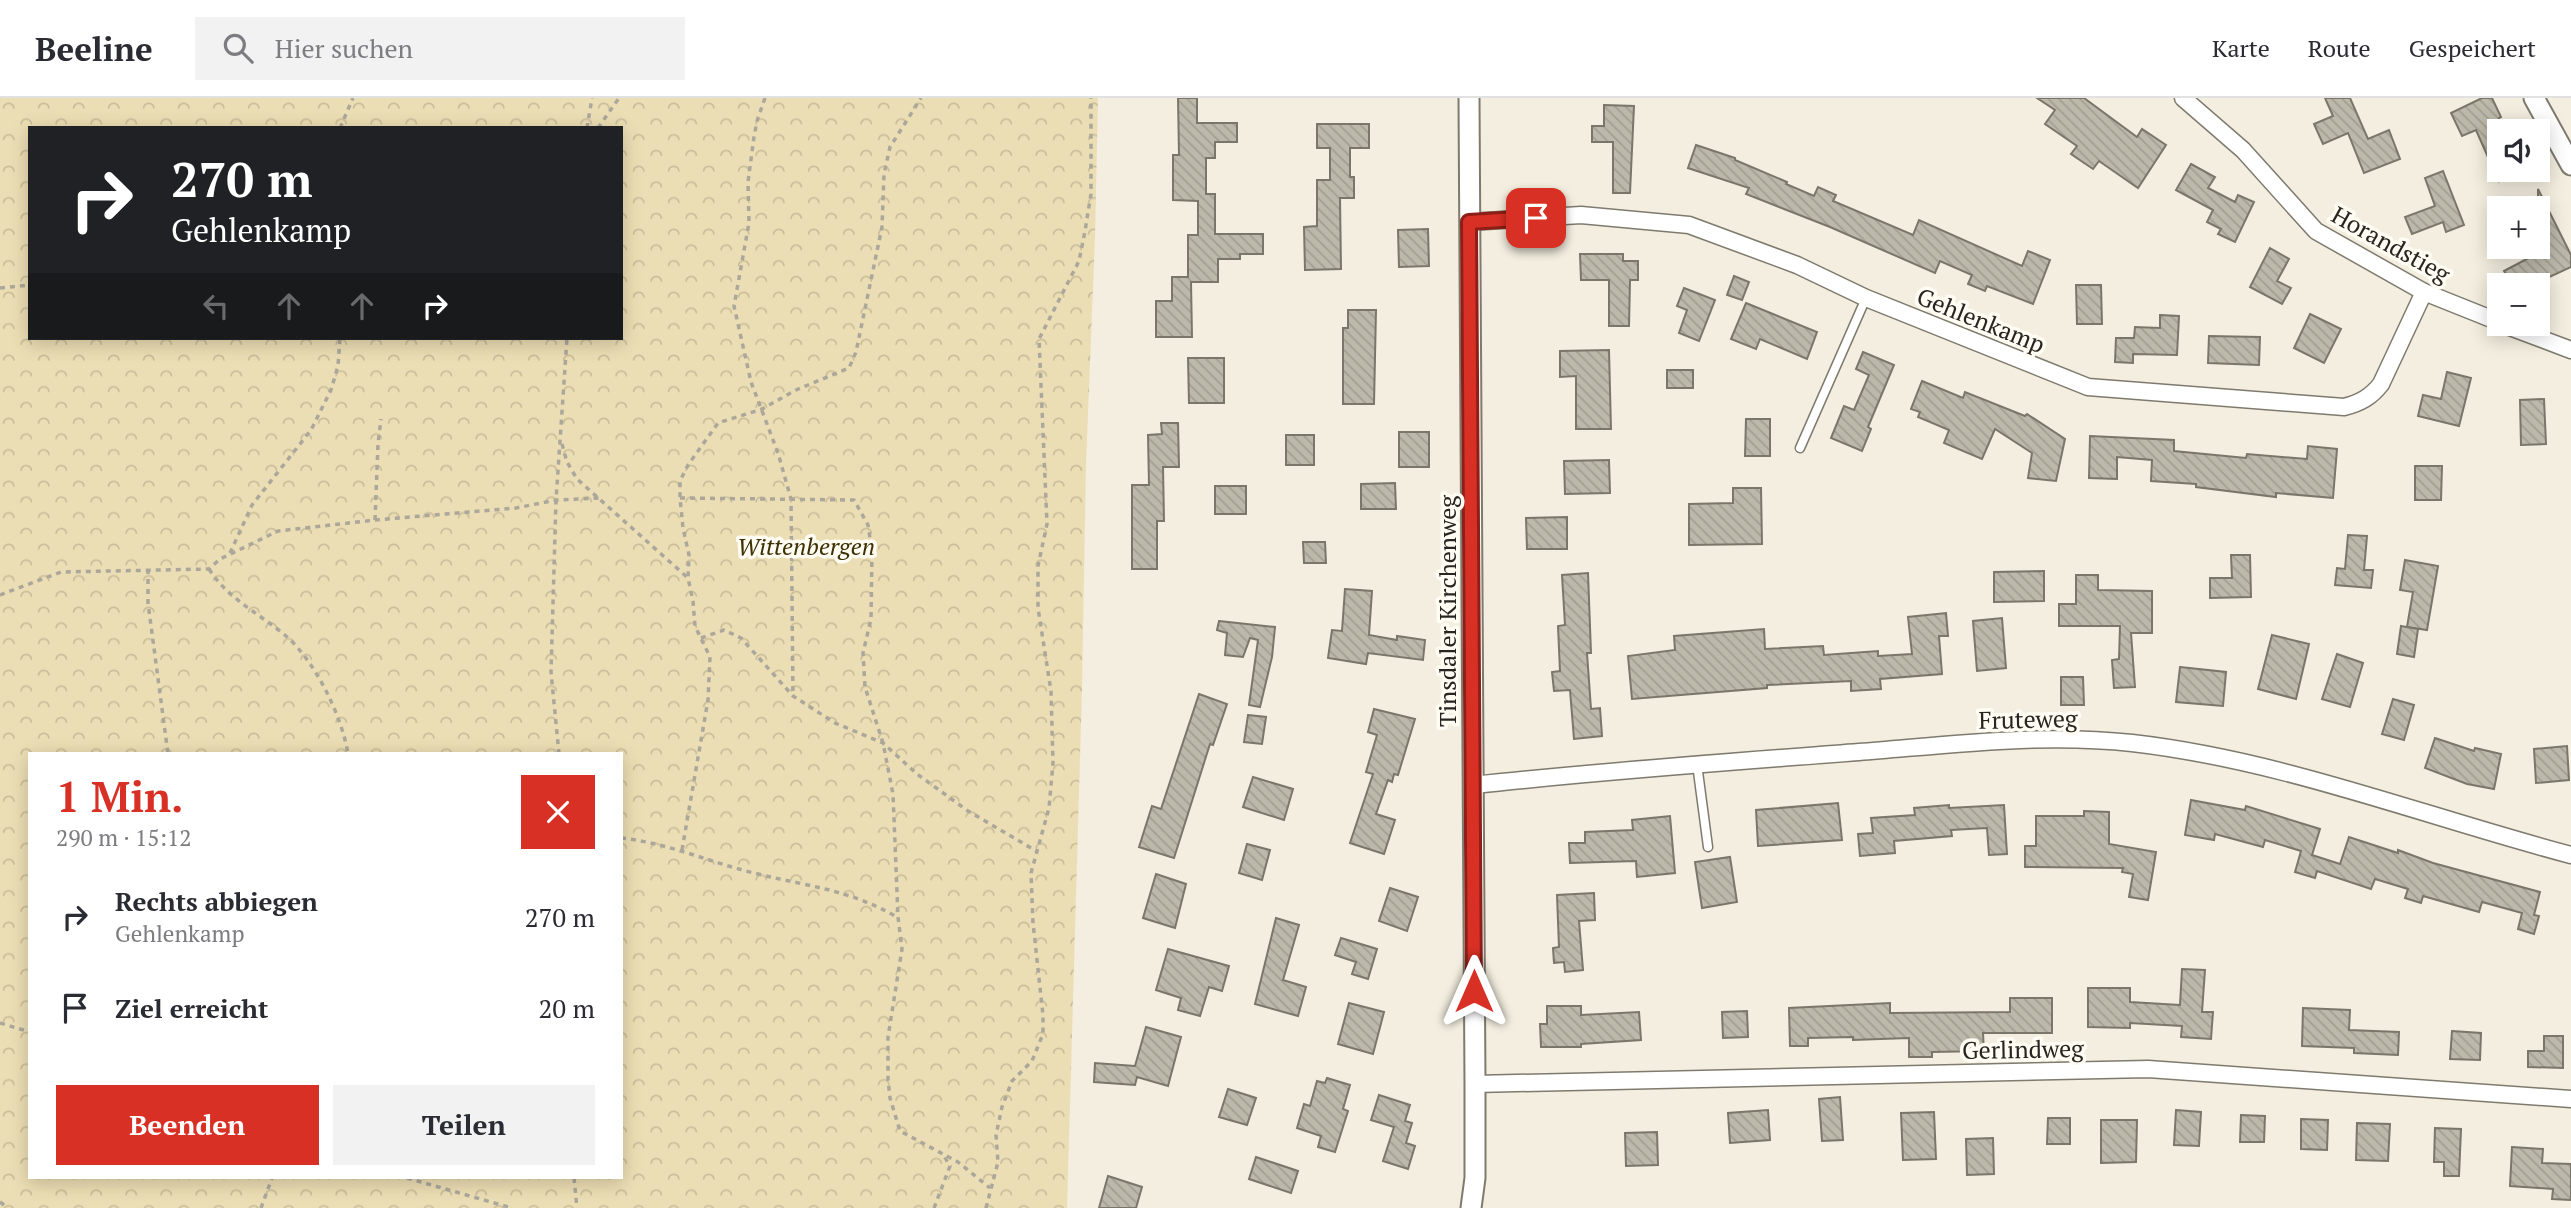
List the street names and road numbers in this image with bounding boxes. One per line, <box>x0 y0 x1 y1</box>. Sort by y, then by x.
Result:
street label: Horandstieg <box>2326 198 2456 290</box>
street label: Gehlenkamp <box>1912 280 2050 360</box>
street label: Tinsdaler Kirchenweg <box>1431 495 1463 727</box>
street label: Fruteweg <box>1978 702 2078 736</box>
street label: Gerlindweg <box>1962 1032 2084 1066</box>

